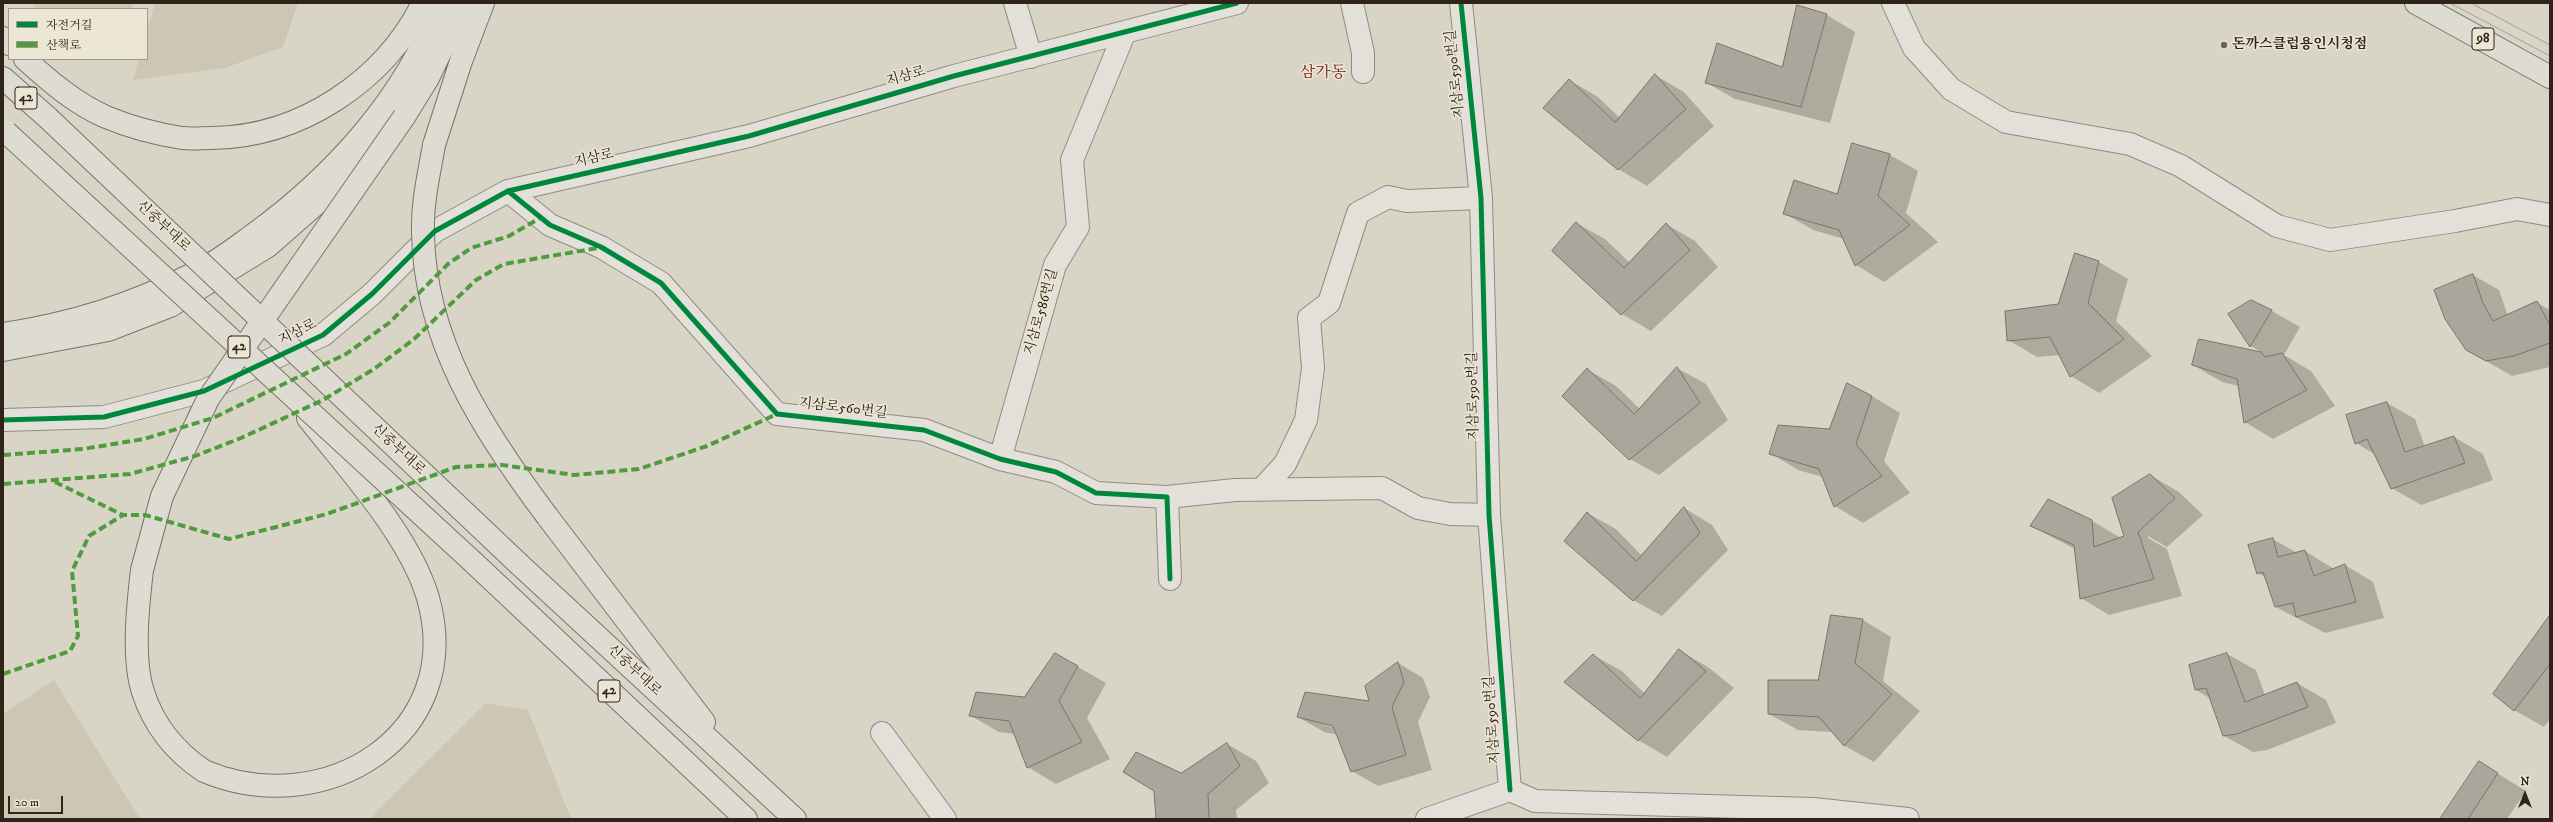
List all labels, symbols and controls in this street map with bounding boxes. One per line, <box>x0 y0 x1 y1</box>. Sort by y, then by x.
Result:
legend <box>8 8 148 60</box>
text: 자전거길 <box>46 18 92 33</box>
road number: 98 <box>2472 28 2494 50</box>
street label: 지삼로590번길 <box>1443 29 1469 119</box>
place label: 돈까스클럽용인시청점 <box>2232 37 2367 53</box>
text: 산책로 <box>46 38 81 53</box>
marker: 돈까스클럽용인시청점 <box>2219 40 2229 50</box>
street label: 지삼로 <box>884 63 928 91</box>
district label: 삼가동 <box>1300 64 1346 84</box>
road number: 42 <box>15 87 37 109</box>
street label: 지삼로 <box>572 146 616 172</box>
street label: 신중부대로 <box>133 198 193 256</box>
street label: 지삼로586번길 <box>1022 267 1062 357</box>
street label: 지삼로 <box>276 316 320 350</box>
road number: 42 <box>228 336 250 358</box>
street label: 지삼로590번길 <box>1465 351 1483 441</box>
street label: 지삼로560번길 <box>798 395 888 423</box>
street label: 신중부대로 <box>368 421 428 479</box>
street label: 신중부대로 <box>604 642 664 700</box>
street label: 지삼로590번길 <box>1482 675 1504 765</box>
road number: 42 <box>598 680 620 702</box>
north arrow <box>2505 774 2545 814</box>
text: N <box>2520 775 2530 789</box>
scale bar <box>10 788 65 814</box>
text: 20 m <box>15 795 39 810</box>

